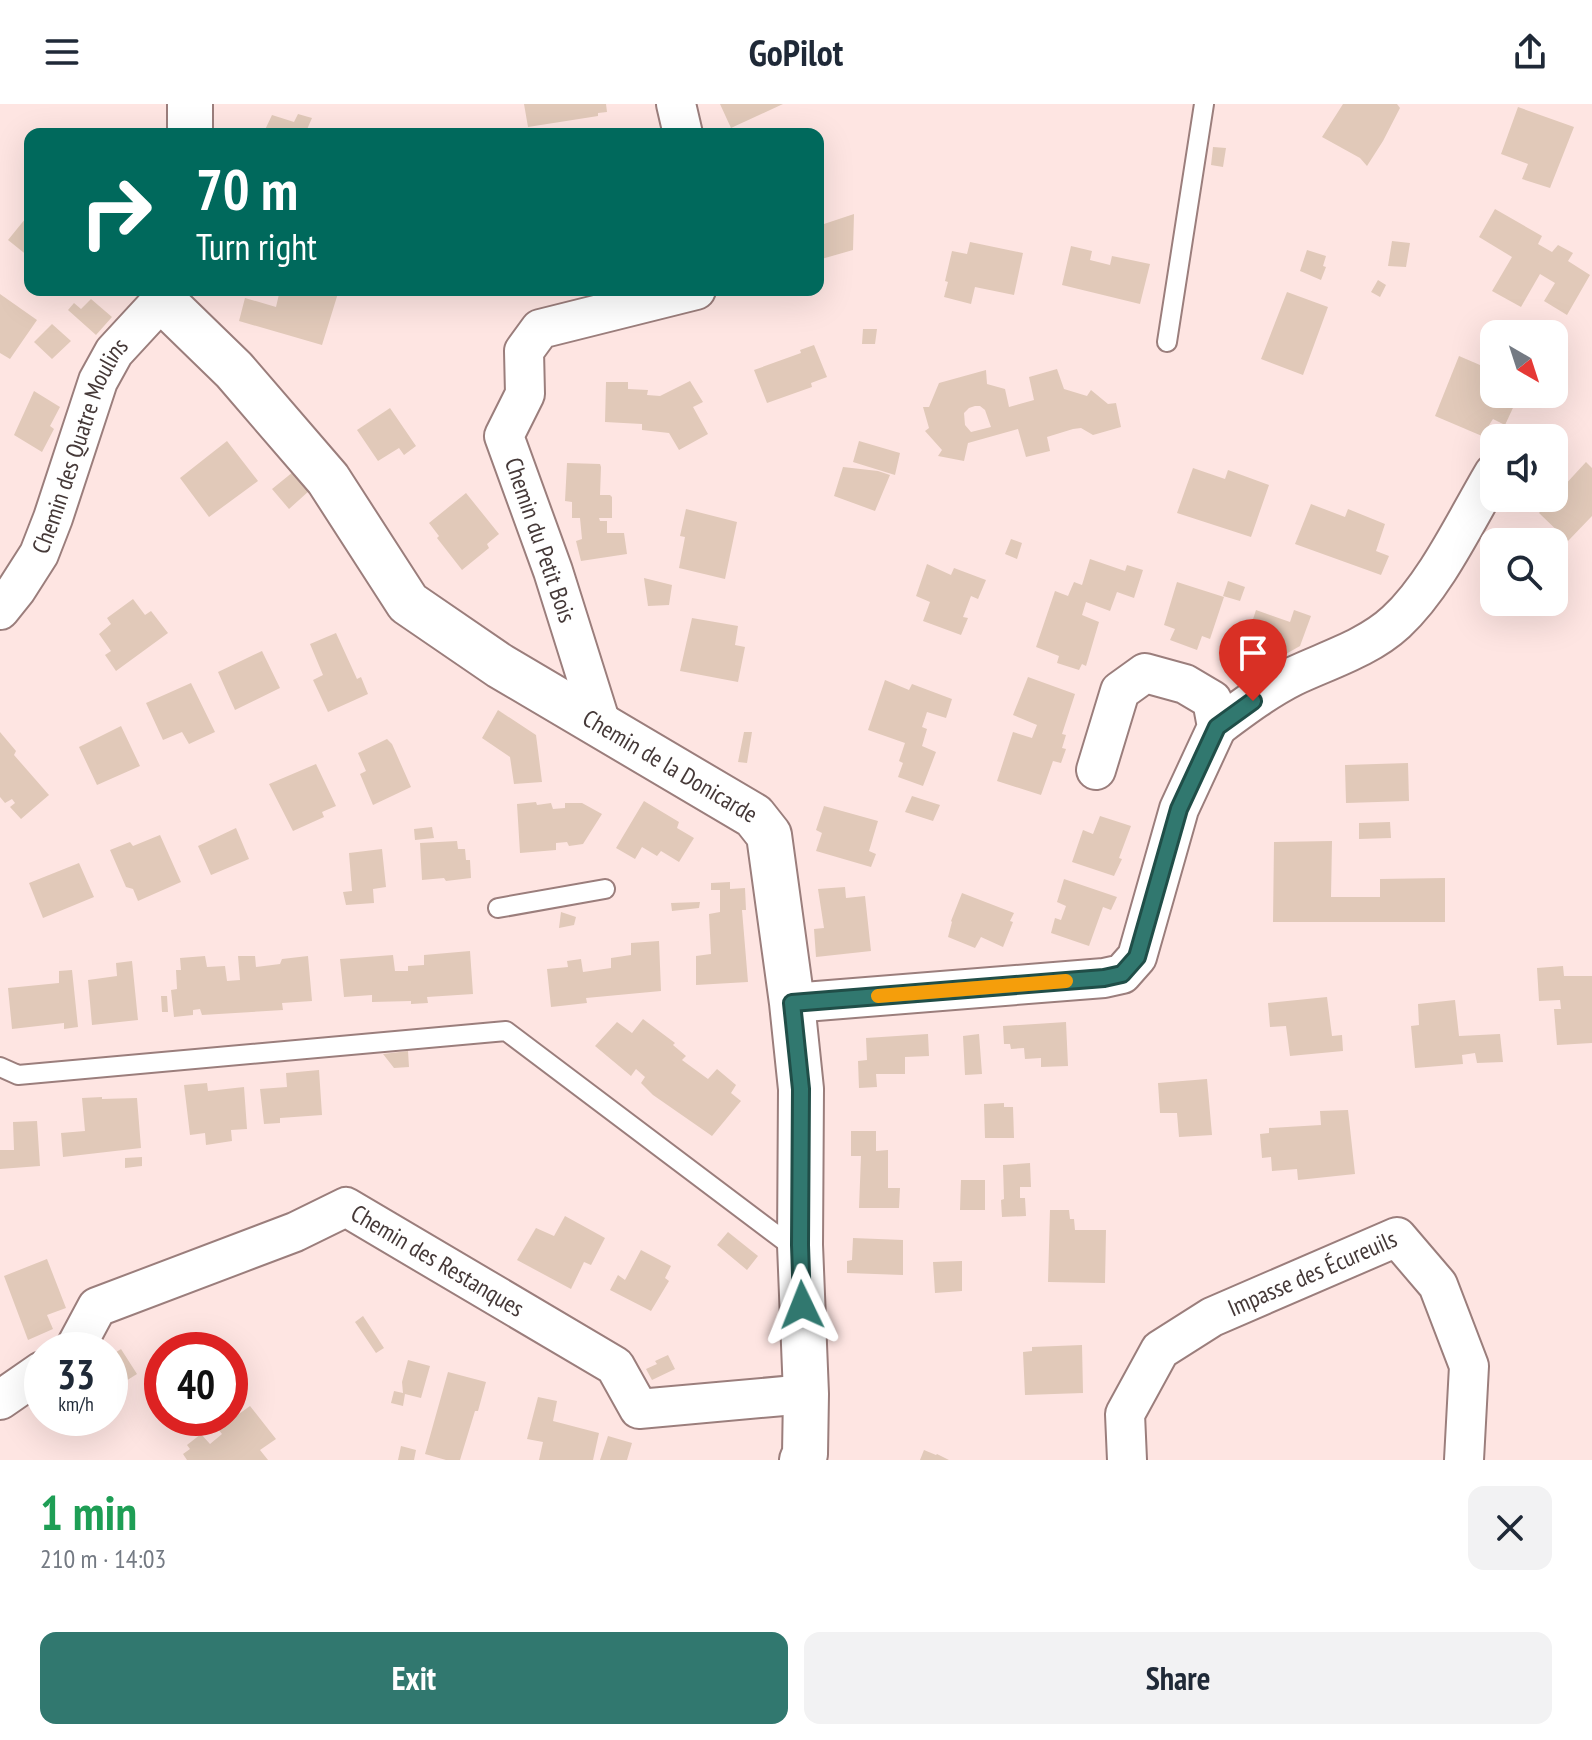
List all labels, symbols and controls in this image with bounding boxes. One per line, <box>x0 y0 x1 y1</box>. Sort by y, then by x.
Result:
text: GoPilot <box>749 29 843 76</box>
icon: menu <box>40 30 84 74</box>
icon: share <box>1508 30 1552 74</box>
text: 70 m <box>196 153 298 225</box>
icon: right <box>64 160 168 264</box>
text: Turn right <box>196 223 317 270</box>
north arrow <box>1480 320 1568 408</box>
map controls <box>1480 320 1568 616</box>
street label: Chemin des Quatre Moulins <box>25 331 135 558</box>
button: sound <box>1480 424 1568 512</box>
street label: Chemin du Petit Bois <box>498 453 583 626</box>
button: search <box>1480 528 1568 616</box>
pin <box>1219 619 1287 701</box>
icon: arrive <box>1231 631 1275 675</box>
street label: Chemin de la Donicarde <box>577 702 763 830</box>
street label: Chemin des Restanques <box>345 1197 530 1324</box>
street label: Impasse des Écureuils <box>1223 1223 1402 1323</box>
position arrow <box>760 1263 844 1347</box>
speed limit sign: 40 <box>144 1332 248 1436</box>
text: 33 <box>57 1348 95 1400</box>
text: km/h <box>58 1391 94 1417</box>
text: 1 min <box>40 1481 137 1543</box>
button: close <box>1468 1486 1552 1570</box>
text: 210 m · 14:03 <box>40 1542 166 1575</box>
button: Exit <box>40 1632 788 1724</box>
button: Share <box>804 1632 1552 1724</box>

